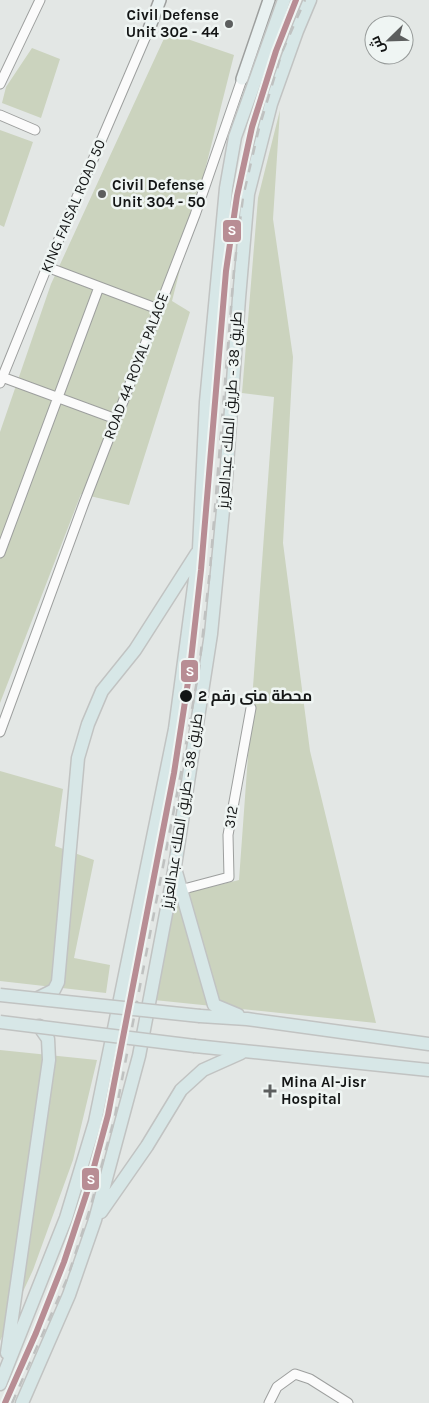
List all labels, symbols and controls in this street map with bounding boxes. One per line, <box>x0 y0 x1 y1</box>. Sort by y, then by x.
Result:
place label: Civil Defense Unit 302 - 44 <box>126 6 219 41</box>
north arrow <box>364 15 414 65</box>
marker: Civil Defense Unit 302 - 44 <box>223 18 235 30</box>
text: ش <box>366 33 389 56</box>
street label: KING FAISAL ROAD 50 <box>37 136 109 275</box>
place label: Civil Defense Unit 304 - 50 <box>112 176 205 211</box>
marker: Civil Defense Unit 304 - 50 <box>96 188 108 200</box>
line badge: S <box>222 219 242 243</box>
text: S <box>228 222 237 239</box>
street label: ROAD 44 ROYAL PALACE <box>100 290 172 442</box>
street label: طريق 38 - طريق الملك عبدالعزيز <box>214 311 247 510</box>
line badge: S <box>180 659 199 683</box>
text: S <box>186 663 195 680</box>
place label: محطة منى رقم 2 <box>198 687 312 706</box>
marker: محطة منى رقم 2 <box>178 688 194 704</box>
street label: طريق 38 - طريق الملك عبدالعزيز <box>157 712 207 911</box>
street label: 312 <box>220 804 242 830</box>
place label: Mina Al-Jisr Hospital <box>281 1073 366 1108</box>
marker: Mina Al-Jisr Hospital <box>263 1084 277 1098</box>
line badge: S <box>81 1167 100 1191</box>
text: S <box>87 1171 96 1188</box>

